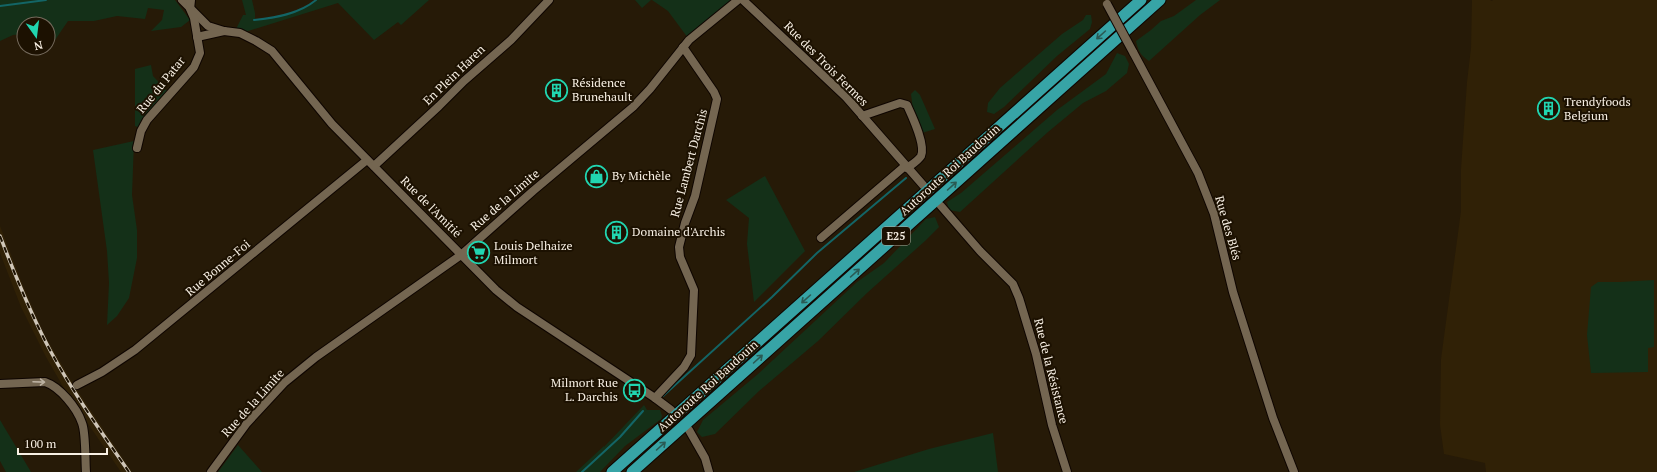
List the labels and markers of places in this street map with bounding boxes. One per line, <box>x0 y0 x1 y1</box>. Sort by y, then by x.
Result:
place label: Résidence Brunehault <box>572 75 633 104</box>
building icon: Résidence Brunehault <box>543 77 569 103</box>
place label: Trendyfoods Belgium <box>1564 94 1631 123</box>
building icon: Trendyfoods Belgium <box>1535 96 1561 122</box>
shop icon: By Michèle <box>583 163 609 189</box>
place label: By Michèle <box>612 168 671 183</box>
building icon: Domaine d'Archis <box>604 219 630 245</box>
place label: Domaine d'Archis <box>632 224 725 239</box>
place label: Louis Delhaize Milmort <box>494 238 572 267</box>
supermarket icon: Louis Delhaize Milmort <box>465 240 491 266</box>
place label: Milmort Rue L. Darchis <box>551 375 618 404</box>
bus stop icon: Milmort Rue L. Darchis <box>621 377 647 403</box>

